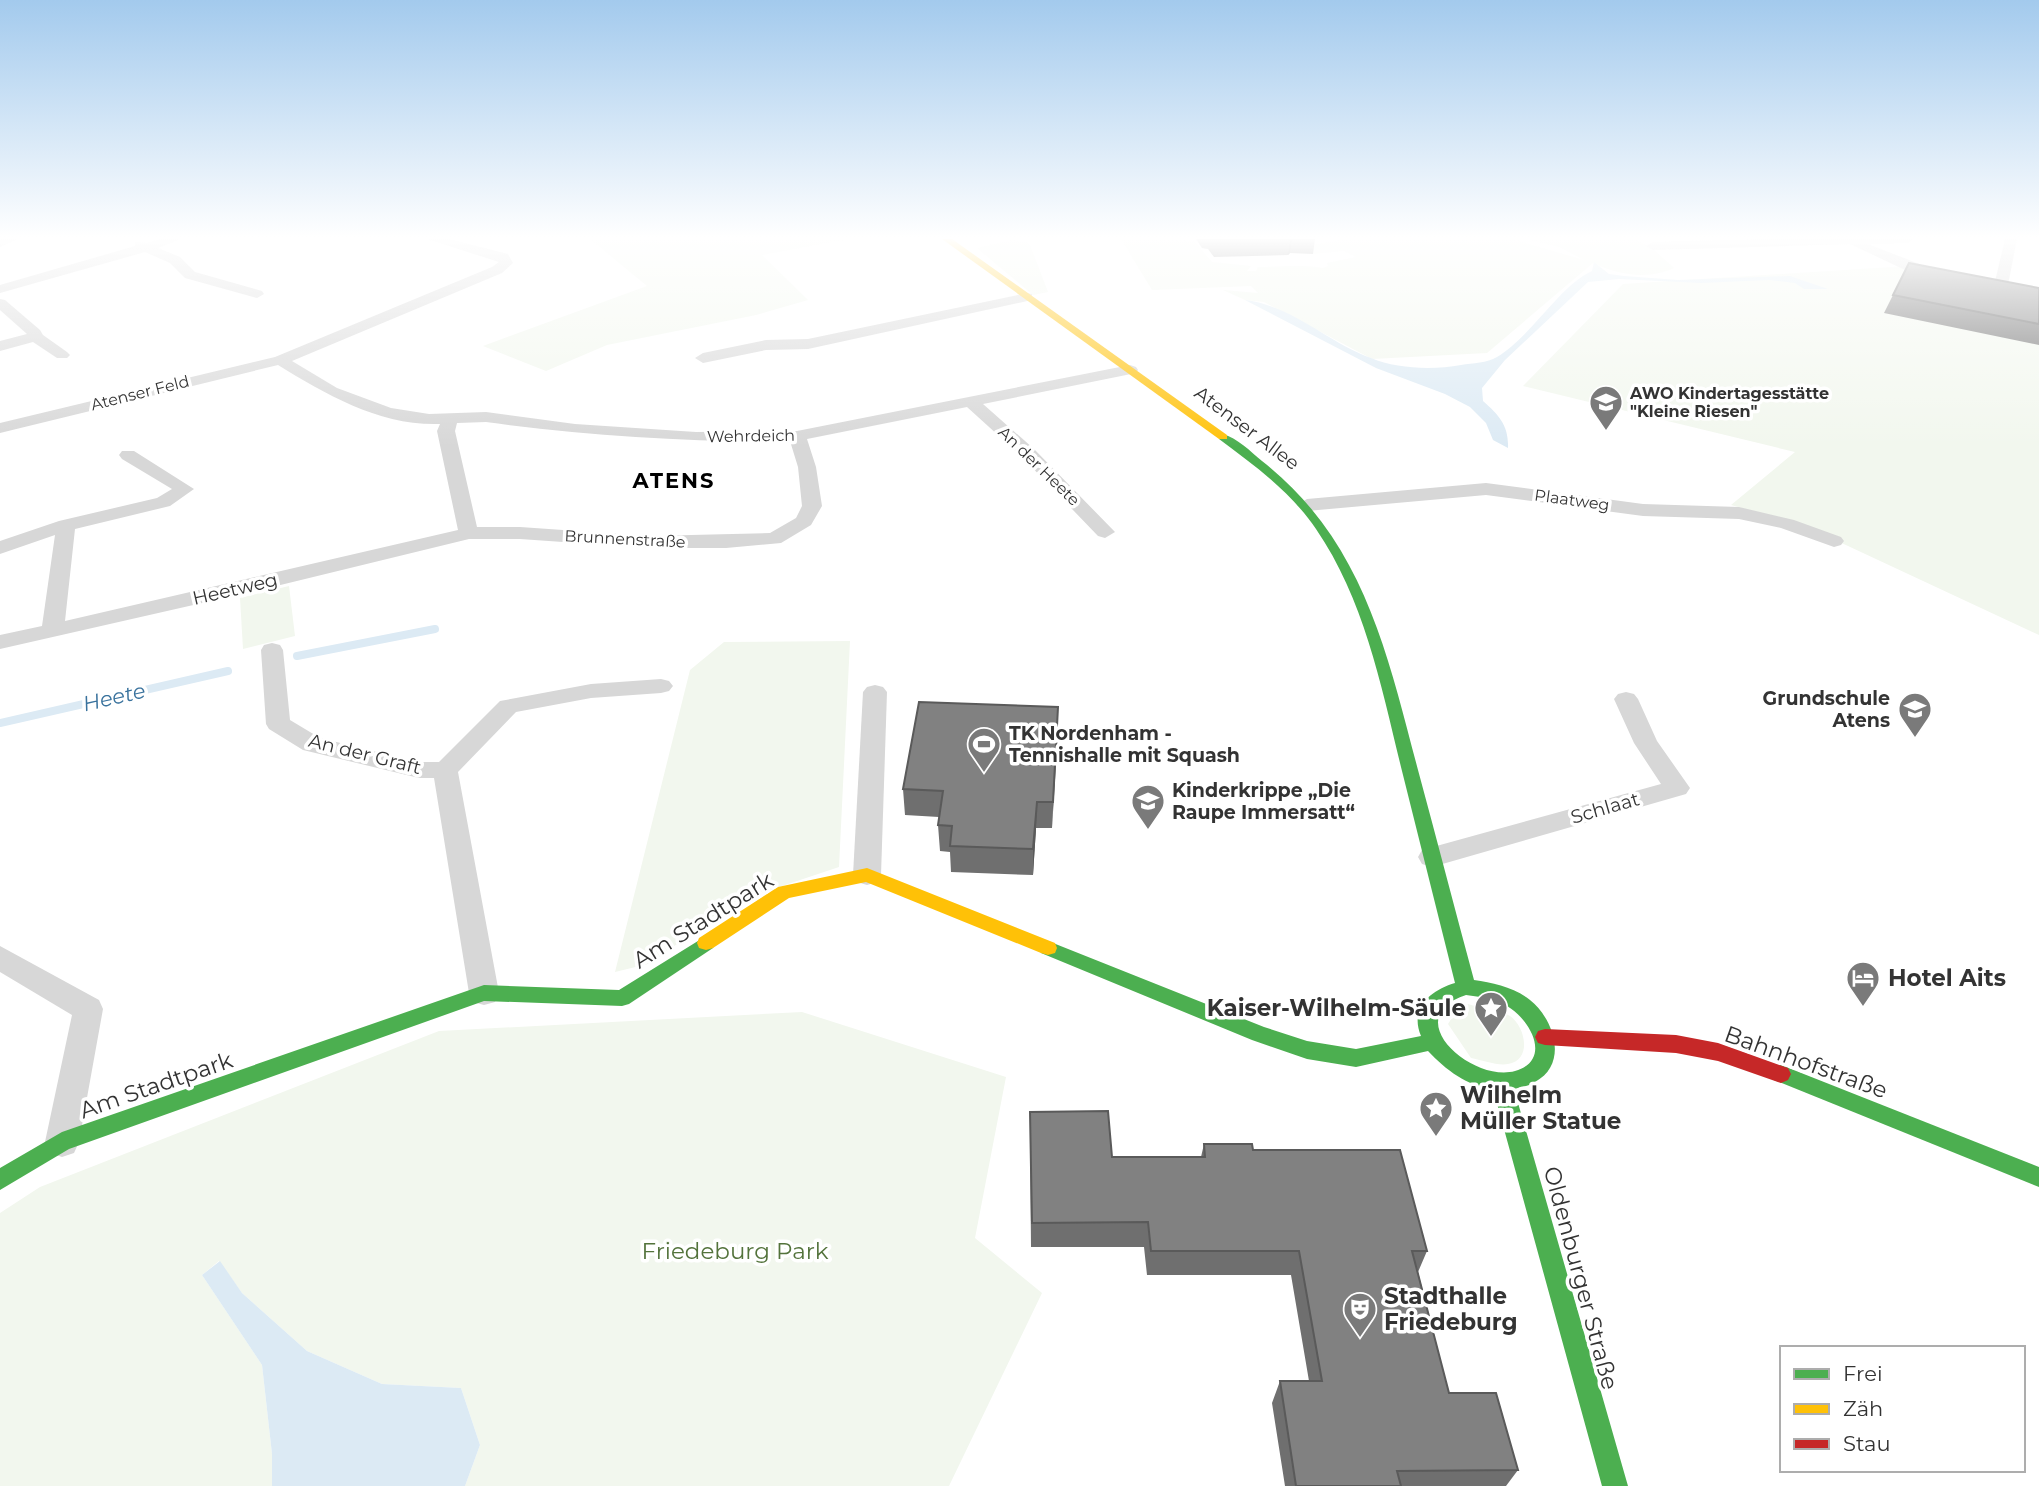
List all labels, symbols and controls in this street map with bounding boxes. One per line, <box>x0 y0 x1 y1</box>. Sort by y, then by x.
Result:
street label: Atenser Feld <box>89 372 191 414</box>
street label: Atenser Allee <box>1190 381 1304 475</box>
school or university icon: AWO Kindertagesstätte "Kleine Riesen" <box>1587 383 1625 432</box>
place label: AWO Kindertagesstätte "Kleine Riesen" <box>1629 384 1829 421</box>
street label: An der Heete <box>994 422 1084 510</box>
street label: Wehrdeich <box>707 426 795 446</box>
district label: ATENS <box>632 468 715 493</box>
street label: Plaatweg <box>1533 485 1611 515</box>
street label: Brunnenstraße <box>564 526 686 552</box>
street label: Heetweg <box>190 568 280 610</box>
water label: Heete <box>80 678 148 716</box>
place label: Grundschule Atens <box>1763 687 1890 732</box>
school or university icon: Grundschule Atens <box>1896 690 1934 739</box>
place label: TK Nordenham - Tennishalle mit Squash <box>1009 722 1240 767</box>
sports icon: TK Nordenham - Tennishalle mit Squash <box>965 725 1003 774</box>
street label: An der Graft <box>306 729 424 779</box>
place label: Kinderkrippe „Die Raupe Immersatt“ <box>1172 779 1355 824</box>
school or university icon: Kinderkrippe „Die Raupe Immersatt“ <box>1129 782 1167 831</box>
street label: Schlaat <box>1568 787 1642 829</box>
street label: Am Stadtpark <box>628 866 779 974</box>
hotel icon: Hotel Aits <box>1844 959 1882 1008</box>
place label: Hotel Aits <box>1888 964 2006 992</box>
place icon: Kaiser-Wilhelm-Säule <box>1472 989 1510 1038</box>
place label: Kaiser-Wilhelm-Säule <box>1207 994 1466 1022</box>
street label: Bahnhofstraße <box>1721 1020 1891 1104</box>
street label: Am Stadtpark <box>76 1046 236 1124</box>
place label: Wilhelm Müller Statue <box>1460 1081 1621 1135</box>
place icon: Wilhelm Müller Statue <box>1417 1089 1455 1138</box>
street label: Oldenburger Straße <box>1538 1163 1624 1393</box>
park label: Friedeburg Park <box>641 1237 829 1265</box>
place label: Stadthalle Friedeburg <box>1384 1282 1518 1336</box>
theatre icon: Stadthalle Friedeburg <box>1341 1290 1379 1339</box>
legend <box>1780 1346 2025 1472</box>
text: Frei <box>1843 1361 1883 1386</box>
text: Zäh <box>1843 1396 1883 1421</box>
text: Stau <box>1843 1431 1891 1456</box>

